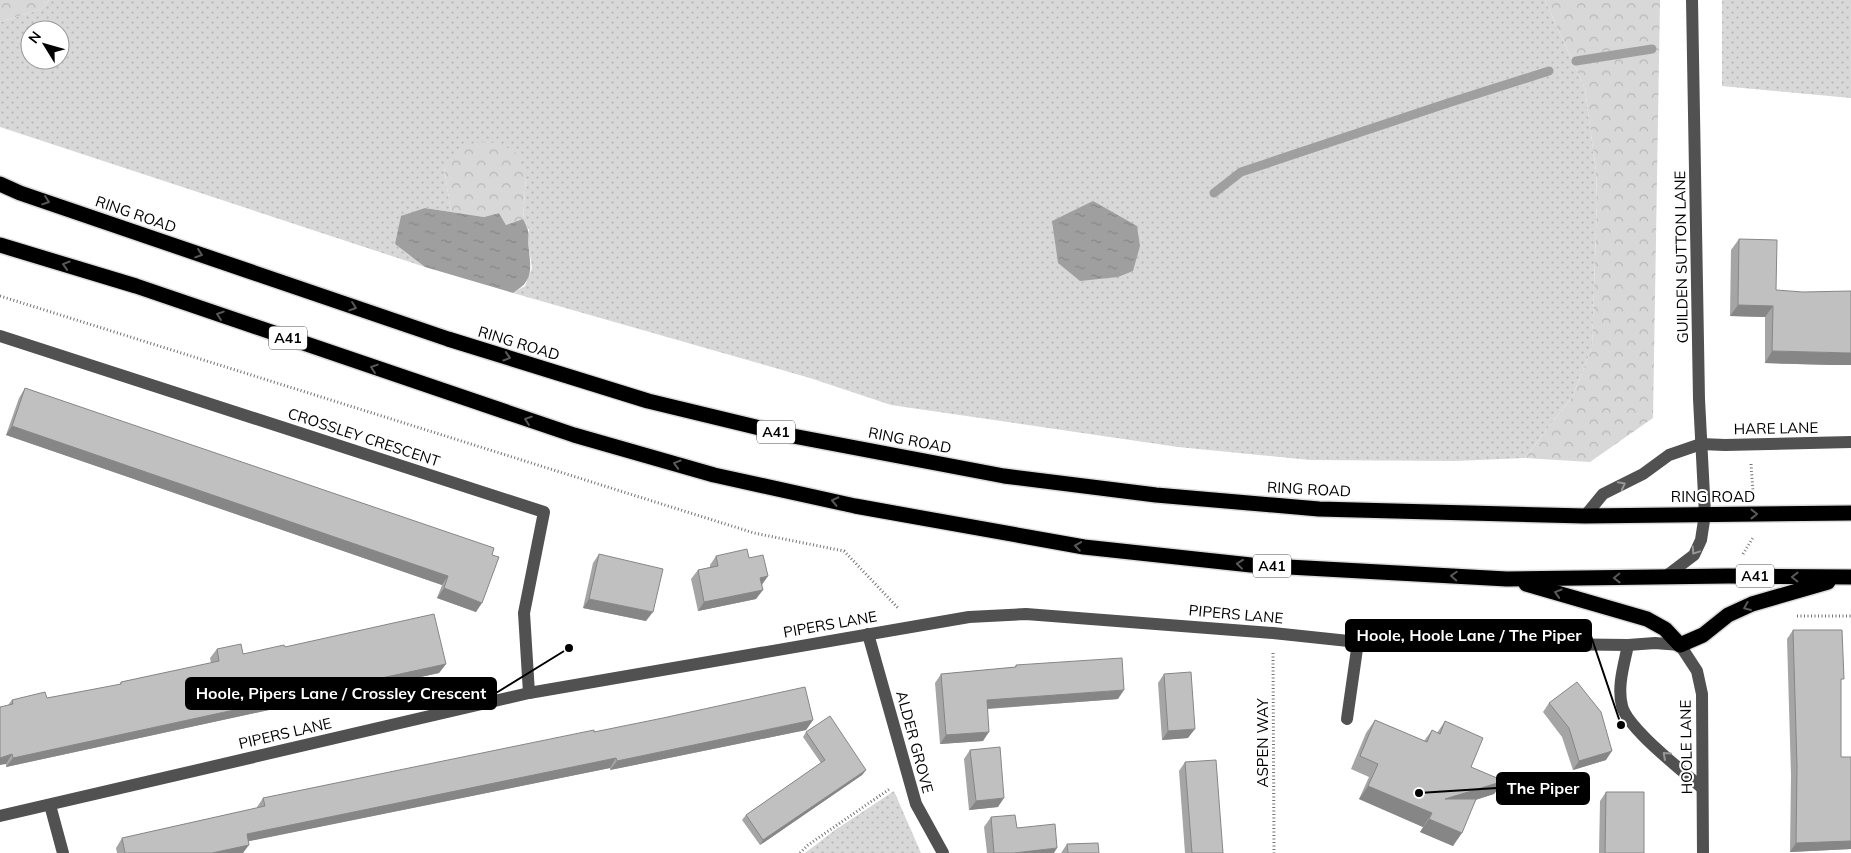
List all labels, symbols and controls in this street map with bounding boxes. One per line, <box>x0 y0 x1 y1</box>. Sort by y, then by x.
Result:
north arrow <box>20 20 70 70</box>
text: N <box>24 28 45 47</box>
street label: GUILDEN SUTTON LANE <box>1670 170 1692 343</box>
street label: RING ROAD <box>93 191 179 237</box>
one-way arrow <box>41 196 49 206</box>
one-way arrow <box>195 248 203 258</box>
one-way arrow <box>62 260 71 270</box>
one-way arrow <box>348 301 357 311</box>
one-way arrow <box>217 311 225 321</box>
street label: RING ROAD <box>476 322 562 364</box>
road number: A41 <box>269 326 307 349</box>
one-way arrow <box>503 352 511 362</box>
one-way arrow <box>370 363 379 373</box>
street label: CROSSLEY CRESCENT <box>286 403 442 471</box>
one-way arrow <box>524 415 533 425</box>
street label: HARE LANE <box>1734 418 1819 438</box>
road number: A41 <box>757 421 795 444</box>
street label: RING ROAD <box>867 423 953 457</box>
one-way arrow <box>672 459 681 470</box>
street label: RING ROAD <box>1266 477 1352 501</box>
one-way arrow <box>1617 481 1626 491</box>
street label: RING ROAD <box>1671 487 1755 506</box>
one-way arrow <box>830 496 839 507</box>
one-way arrow <box>1750 509 1758 519</box>
one-way arrow <box>1074 541 1082 551</box>
one-way arrow <box>1691 546 1701 555</box>
road number: A41 <box>1253 554 1291 578</box>
one-way arrow <box>1235 559 1243 570</box>
road number: A41 <box>1736 564 1774 588</box>
one-way arrow <box>1450 570 1458 581</box>
one-way arrow <box>1791 572 1798 582</box>
one-way arrow <box>1612 573 1620 583</box>
one-way arrow <box>1554 588 1562 598</box>
street label: PIPERS LANE <box>1188 600 1284 628</box>
one-way arrow <box>1743 600 1752 611</box>
street label: PIPERS LANE <box>782 606 878 642</box>
callout: Hoole, Hoole Lane / The Piper <box>1346 620 1591 651</box>
text: Hoole, Hoole Lane / The Piper <box>1357 625 1582 645</box>
callout: Hoole, Pipers Lane / Crossley Crescent <box>186 678 496 709</box>
text: Hoole, Pipers Lane / Crossley Crescent <box>196 683 486 703</box>
street label: ALDER GROVE <box>892 689 938 796</box>
street label: ASPEN WAY <box>1253 698 1272 788</box>
street label: HOOLE LANE <box>1676 699 1696 794</box>
street label: PIPERS LANE <box>237 713 333 753</box>
one-way arrow <box>1662 752 1671 761</box>
callout: The Piper <box>1497 773 1589 804</box>
text: The Piper <box>1507 778 1580 798</box>

